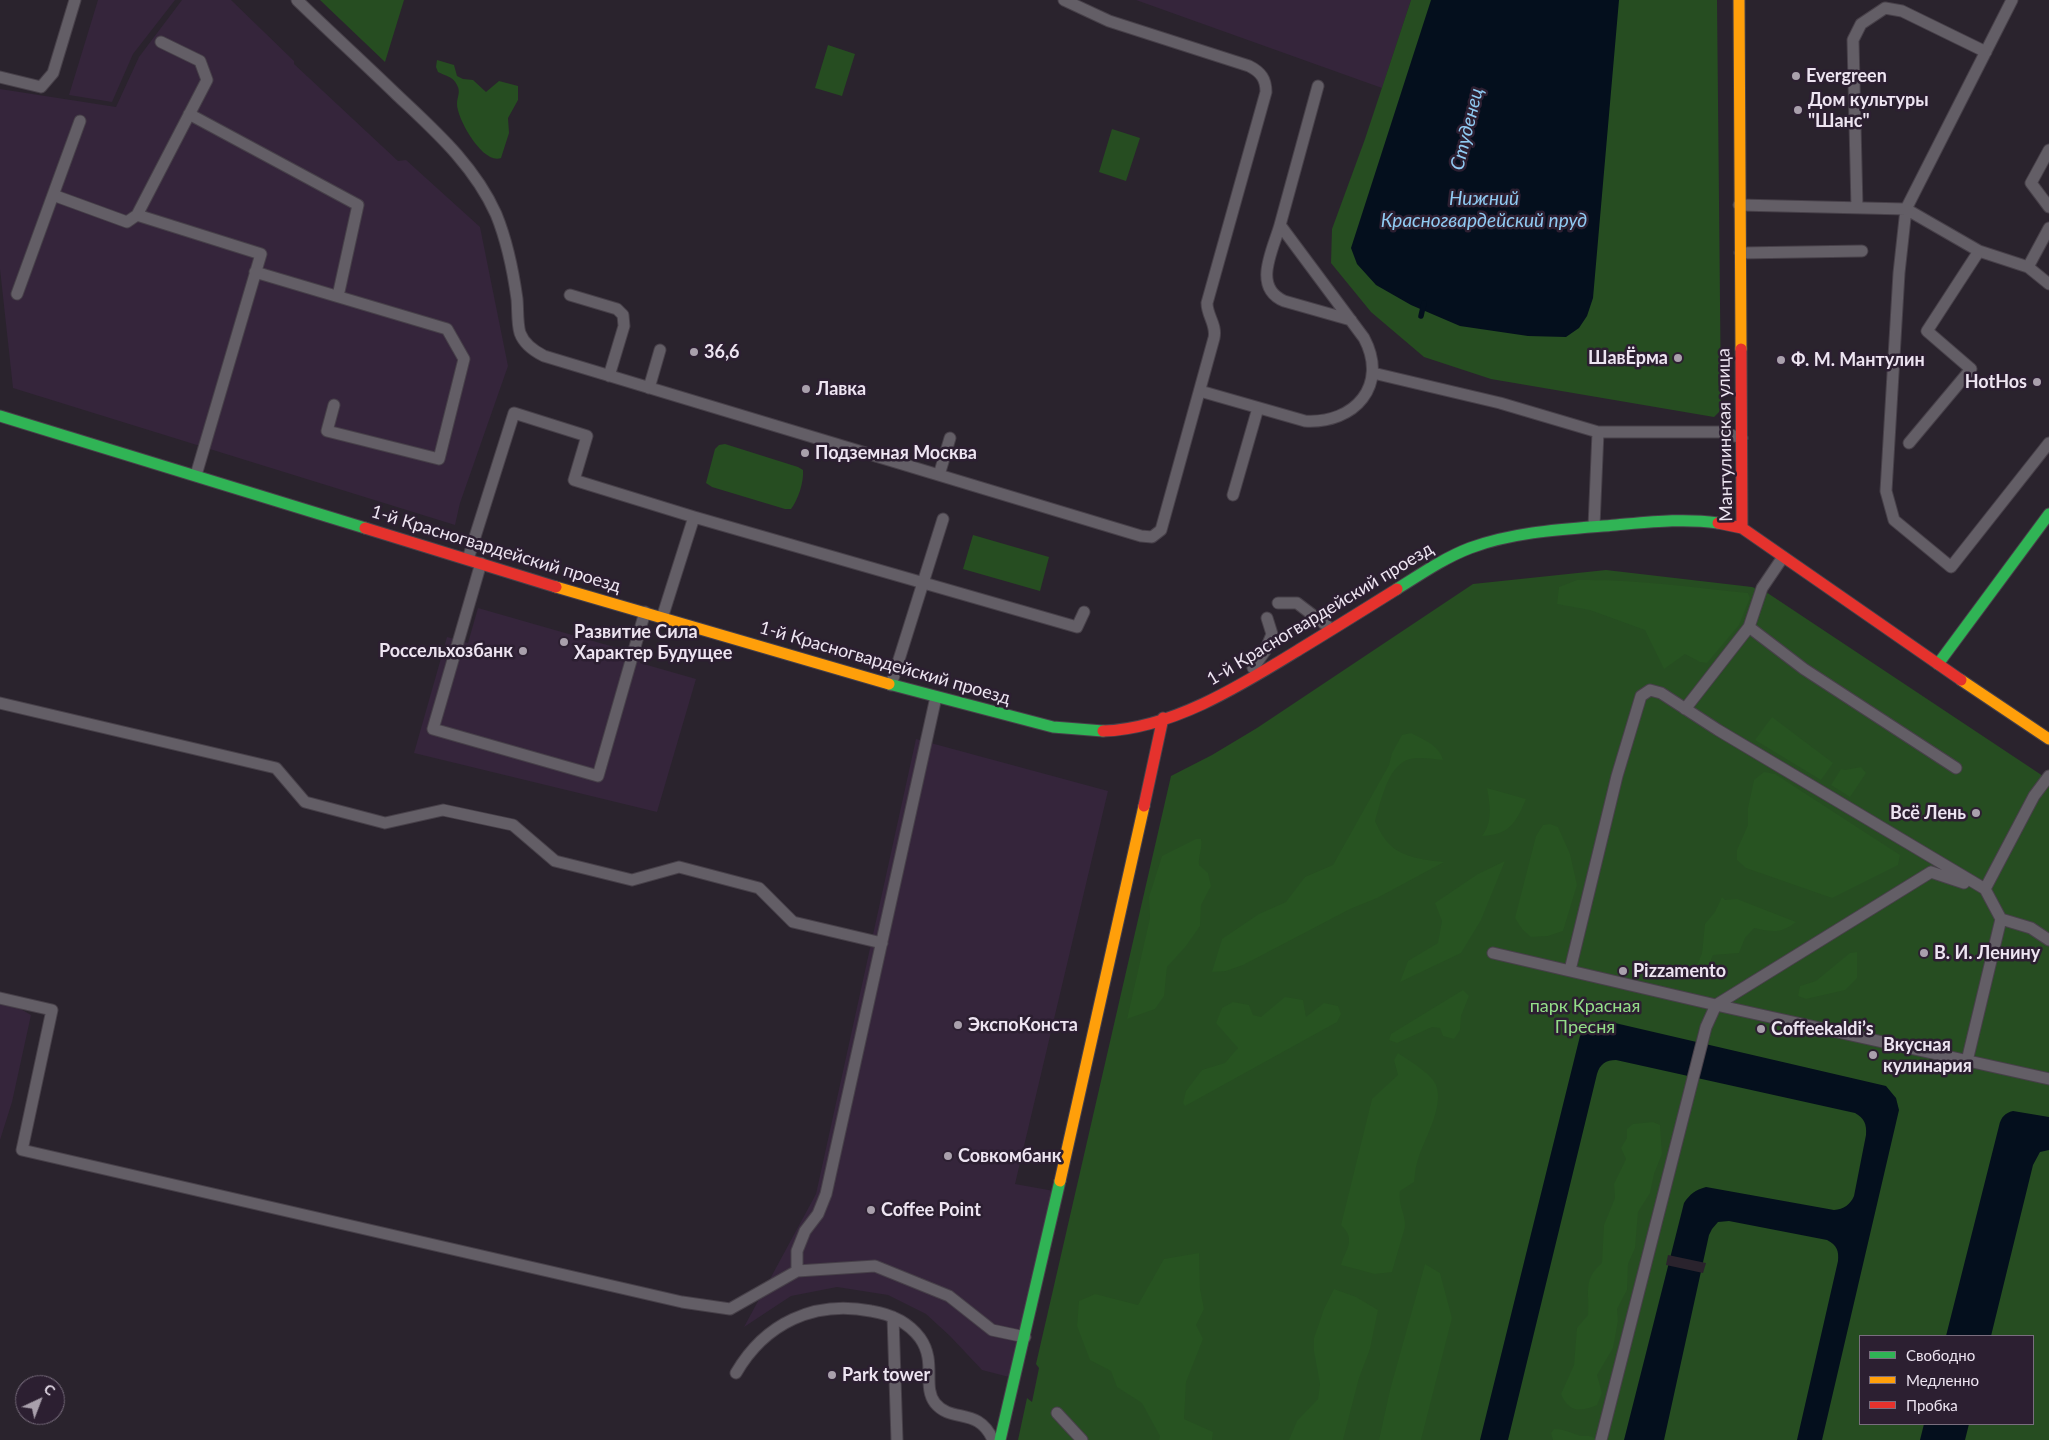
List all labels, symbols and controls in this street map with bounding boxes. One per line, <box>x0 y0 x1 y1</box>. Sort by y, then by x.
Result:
place label: Evergreen <box>1806 65 1887 87</box>
marker: Evergreen <box>1790 70 1802 82</box>
water label: Студенец <box>1446 85 1488 173</box>
place label: Дом культуры "Шанс" <box>1808 89 1929 132</box>
marker: Дом культуры "Шанс" <box>1792 104 1804 116</box>
water label: Нижний Красногвардейский пруд <box>1381 188 1587 232</box>
place label: 36,6 <box>704 341 740 363</box>
marker: 36,6 <box>688 346 700 358</box>
place label: ШавЁрма <box>1588 347 1668 369</box>
street label: Мантулинская улица <box>1713 348 1737 522</box>
place label: Ф. М. Мантулин <box>1791 349 1925 371</box>
marker: ШавЁрма <box>1672 352 1684 364</box>
marker: Ф. М. Мантулин <box>1775 354 1787 366</box>
place label: HotHos <box>1965 371 2027 393</box>
marker: HotHos <box>2031 376 2043 388</box>
place label: Лавка <box>816 378 866 400</box>
marker: Лавка <box>800 383 812 395</box>
place label: Подземная Москва <box>815 442 977 464</box>
marker: Подземная Москва <box>799 447 811 459</box>
street label: 1-й Красногвардейский проезд <box>368 501 624 597</box>
street label: 1-й Красногвардейский проезд <box>1203 538 1437 690</box>
street label: 1-й Красногвардейский проезд <box>757 617 1013 709</box>
place label: Развитие Сила Характер Будущее <box>574 621 732 664</box>
marker: Развитие Сила Характер Будущее <box>558 636 570 648</box>
place label: Россельхозбанк <box>379 640 513 662</box>
marker: Россельхозбанк <box>517 645 529 657</box>
place label: Всё Лень <box>1890 802 1966 824</box>
marker: Всё Лень <box>1970 807 1982 819</box>
place label: В. И. Ленину <box>1934 942 2040 964</box>
marker: В. И. Ленину <box>1918 947 1930 959</box>
place label: Pizzamento <box>1633 960 1726 982</box>
marker: Pizzamento <box>1617 965 1629 977</box>
park label: парк Красная Пресня <box>1530 995 1640 1038</box>
place label: ЭкспоКонста <box>968 1014 1078 1036</box>
place label: Coffeekaldi’s <box>1771 1018 1874 1040</box>
marker: ЭкспоКонста <box>952 1019 964 1031</box>
marker: Coffeekaldi’s <box>1755 1023 1767 1035</box>
place label: Вкусная кулинария <box>1883 1034 1972 1076</box>
marker: Вкусная кулинария <box>1867 1049 1879 1061</box>
place label: Совкомбанк <box>958 1145 1062 1167</box>
marker: Совкомбанк <box>942 1150 954 1162</box>
place label: Coffee Point <box>881 1199 981 1221</box>
marker: Coffee Point <box>865 1204 877 1216</box>
legend <box>1859 1335 2034 1425</box>
text: Свободно <box>1906 1346 1975 1364</box>
place label: Park tower <box>842 1364 930 1386</box>
marker: Park tower <box>826 1369 838 1381</box>
text: Медленно <box>1906 1371 1979 1389</box>
north arrow <box>15 1375 65 1425</box>
text: С <box>41 1380 59 1399</box>
text: Пробка <box>1906 1396 1958 1414</box>

